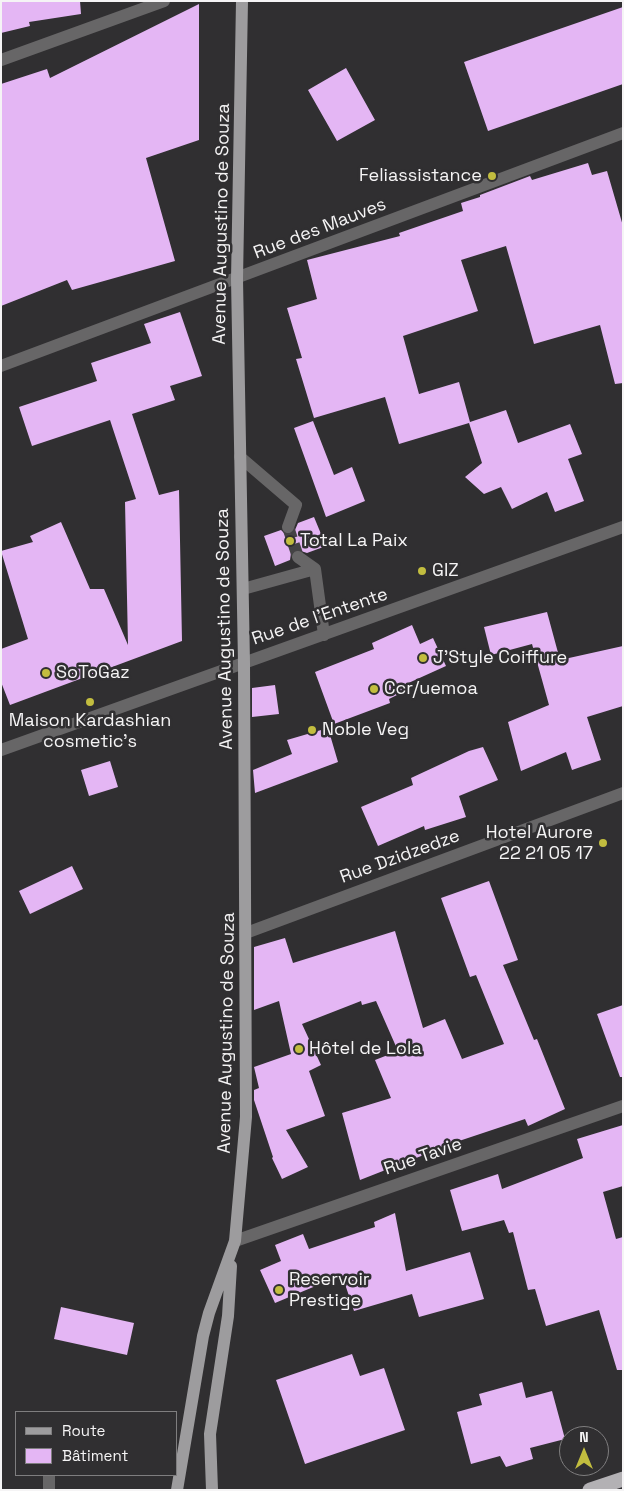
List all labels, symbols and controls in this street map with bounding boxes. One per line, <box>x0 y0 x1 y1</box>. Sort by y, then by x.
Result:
street label: Avenue Augustino de Souza <box>209 103 235 345</box>
place label: Feliassistance <box>359 165 482 187</box>
marker: Feliassistance <box>486 170 498 182</box>
street label: Rue des Mauves <box>251 194 389 264</box>
street label: Avenue Augustino de Souza <box>212 508 238 750</box>
place label: Total La Paix <box>300 530 408 552</box>
marker: Total La Paix <box>284 535 296 547</box>
place label: GIZ <box>432 560 459 582</box>
marker: GIZ <box>416 565 428 577</box>
street label: Rue de l'Entente <box>249 584 391 650</box>
place label: J'Style Coiffure <box>433 647 567 669</box>
marker: J'Style Coiffure <box>417 652 429 664</box>
place label: SoToGaz <box>56 662 130 684</box>
marker: SoToGaz <box>40 667 52 679</box>
place label: Ccr/uemoa <box>384 678 478 700</box>
marker: Ccr/uemoa <box>368 683 380 695</box>
marker: Maison Kardashian cosmetic's <box>84 696 96 708</box>
place label: Maison Kardashian cosmetic's <box>9 710 171 752</box>
place label: Noble Veg <box>322 719 409 741</box>
marker: Noble Veg <box>306 724 318 736</box>
place label: Hotel Aurore 22 21 05 17 <box>486 822 593 864</box>
street label: Rue Dzidzedze <box>337 825 463 889</box>
marker: Hotel Aurore 22 21 05 17 <box>597 837 609 849</box>
street label: Avenue Augustino de Souza <box>214 912 240 1154</box>
place label: Hôtel de Lola <box>309 1038 422 1060</box>
marker: Hôtel de Lola <box>293 1043 305 1055</box>
street label: Rue Tavie <box>381 1134 465 1180</box>
place label: Reservoir Prestige <box>289 1269 370 1312</box>
marker: Reservoir Prestige <box>273 1284 285 1296</box>
legend <box>15 1411 178 1476</box>
text: Route <box>62 1421 105 1440</box>
north arrow <box>559 1426 609 1476</box>
text: N <box>579 1428 589 1446</box>
text: Bâtiment <box>62 1446 128 1465</box>

